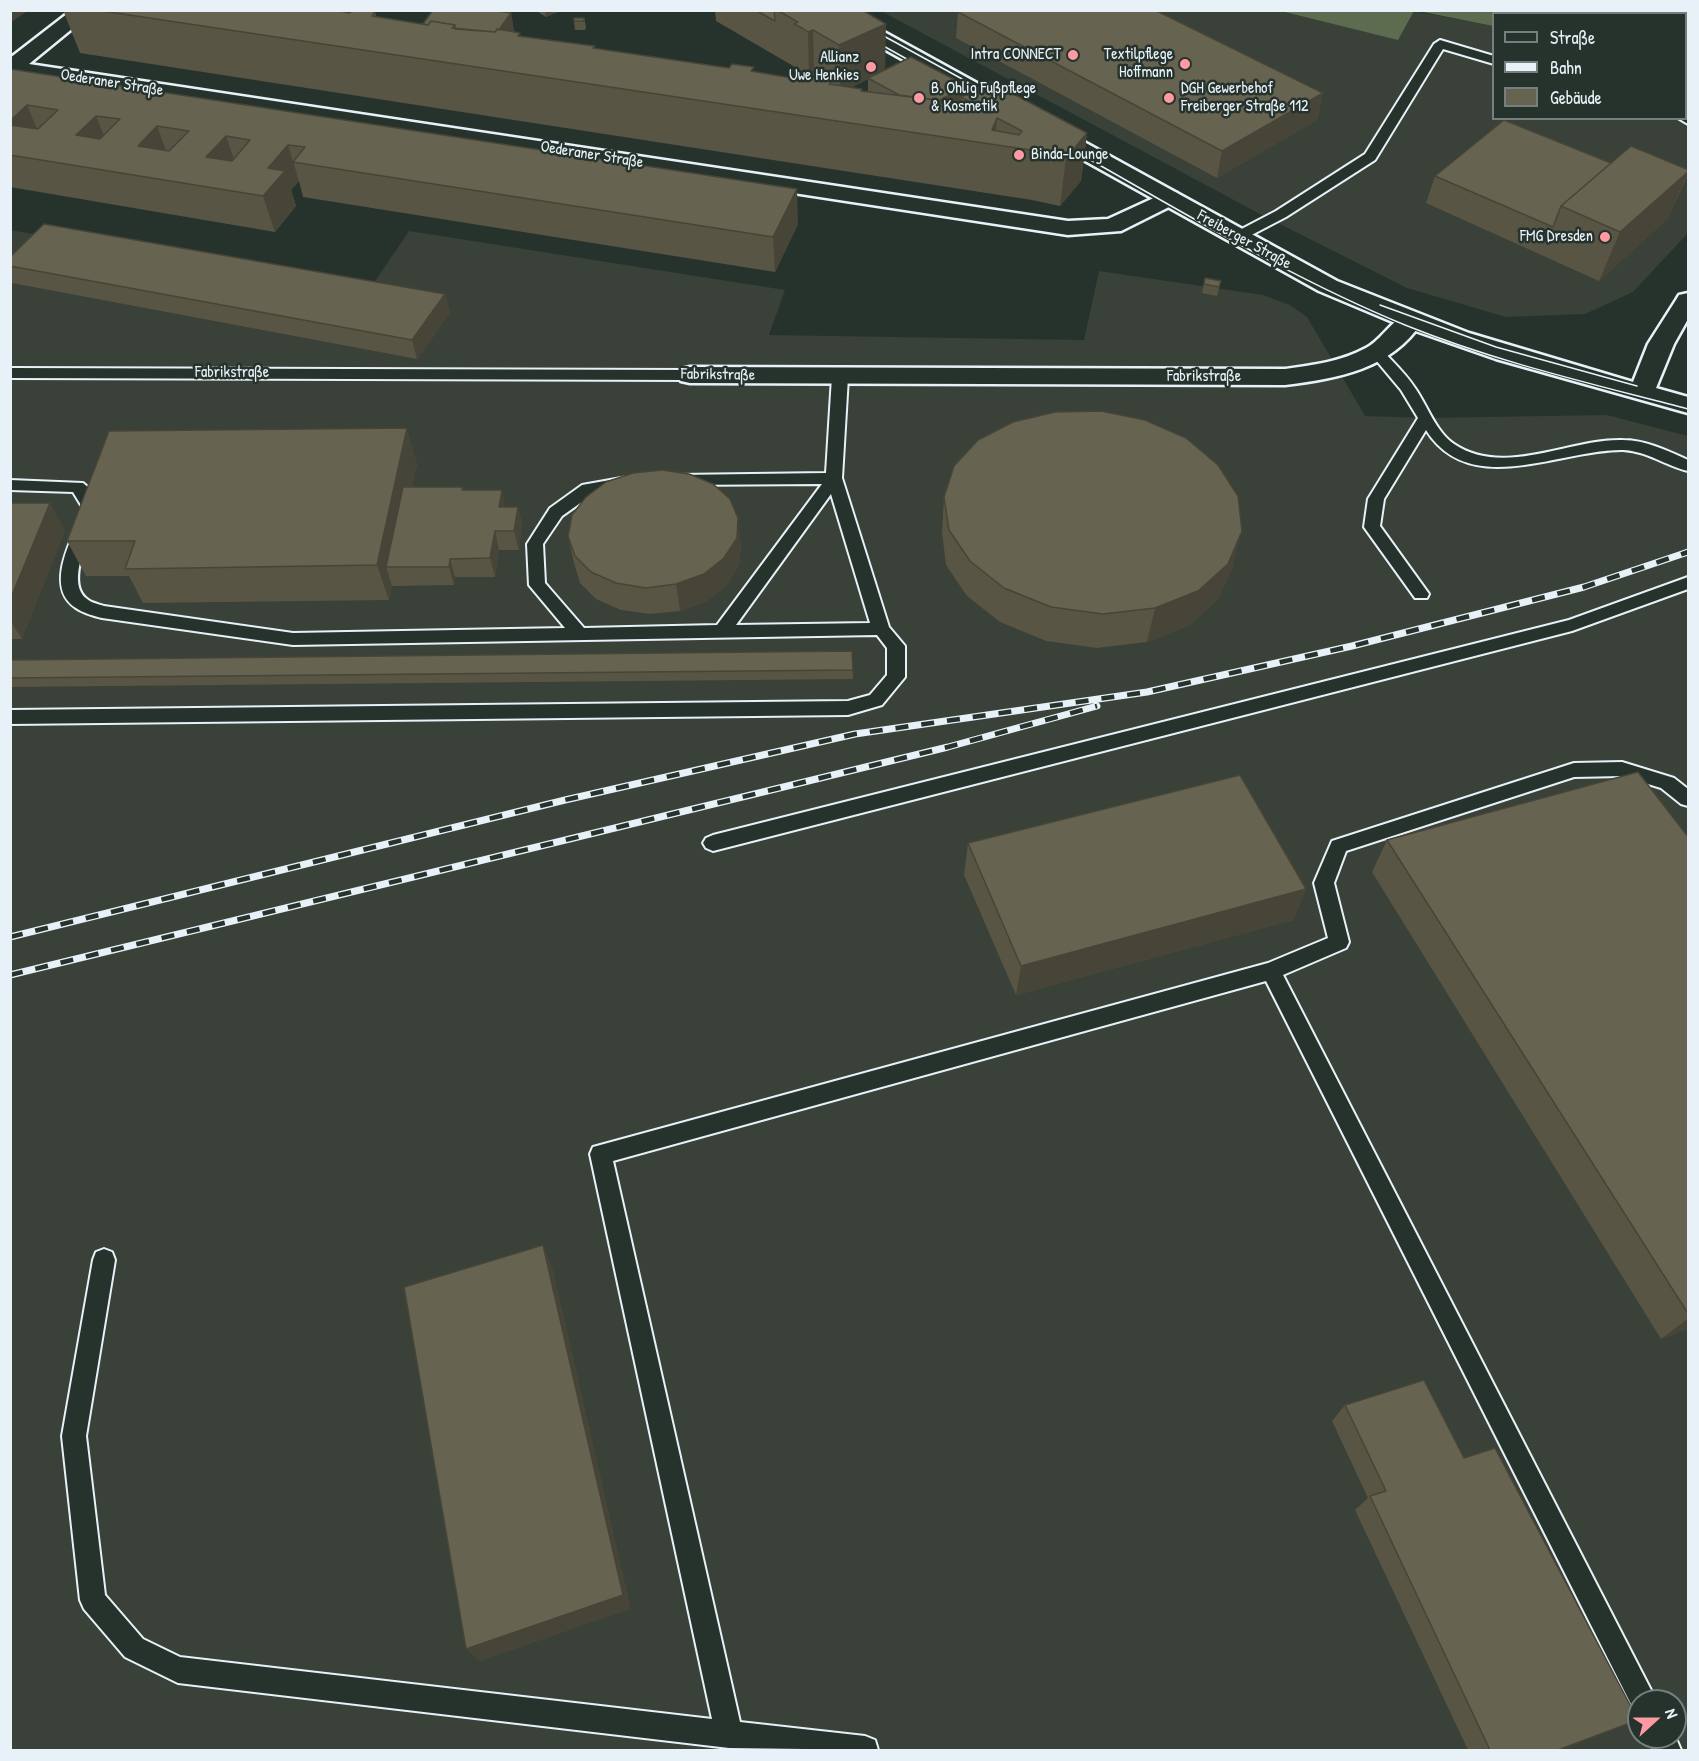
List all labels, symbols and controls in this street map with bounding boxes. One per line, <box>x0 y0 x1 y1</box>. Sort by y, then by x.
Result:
legend <box>1492 12 1687 120</box>
text: Straße <box>1550 25 1595 50</box>
place label: Intra CONNECT <box>970 45 1061 65</box>
place label: Textilpflege Hoffmann <box>1104 45 1173 83</box>
place label: Allianz Uwe Henkies <box>789 48 859 86</box>
marker: Intra CONNECT <box>1066 48 1080 62</box>
text: Bahn <box>1550 55 1582 80</box>
marker: Textilpflege Hoffmann <box>1178 57 1192 71</box>
marker: Allianz Uwe Henkies <box>864 60 878 74</box>
street label: Oederaner Straße <box>59 65 165 101</box>
place label: B. Ohlig Fußpflege & Kosmetik <box>931 79 1036 117</box>
place label: DGH Gewerbehof Freiberger Straße 112 <box>1181 79 1308 117</box>
text: Gebäude <box>1550 85 1602 110</box>
marker: B. Ohlig Fußpflege & Kosmetik <box>912 91 926 105</box>
marker: DGH Gewerbehof Freiberger Straße 112 <box>1162 91 1176 105</box>
street label: Oederaner Straße <box>539 137 645 173</box>
place label: Binda-Lounge <box>1031 145 1108 165</box>
marker: Binda-Lounge <box>1012 148 1026 162</box>
street label: Freiberger Straße <box>1194 206 1294 274</box>
place label: FMG Dresden <box>1520 227 1593 247</box>
marker: FMG Dresden <box>1598 230 1612 244</box>
street label: Fabrikstraße <box>195 363 269 383</box>
street label: Fabrikstraße <box>681 365 755 385</box>
street label: Fabrikstraße <box>1167 367 1241 387</box>
north arrow <box>1627 1689 1687 1749</box>
text: N <box>1660 1705 1684 1721</box>

